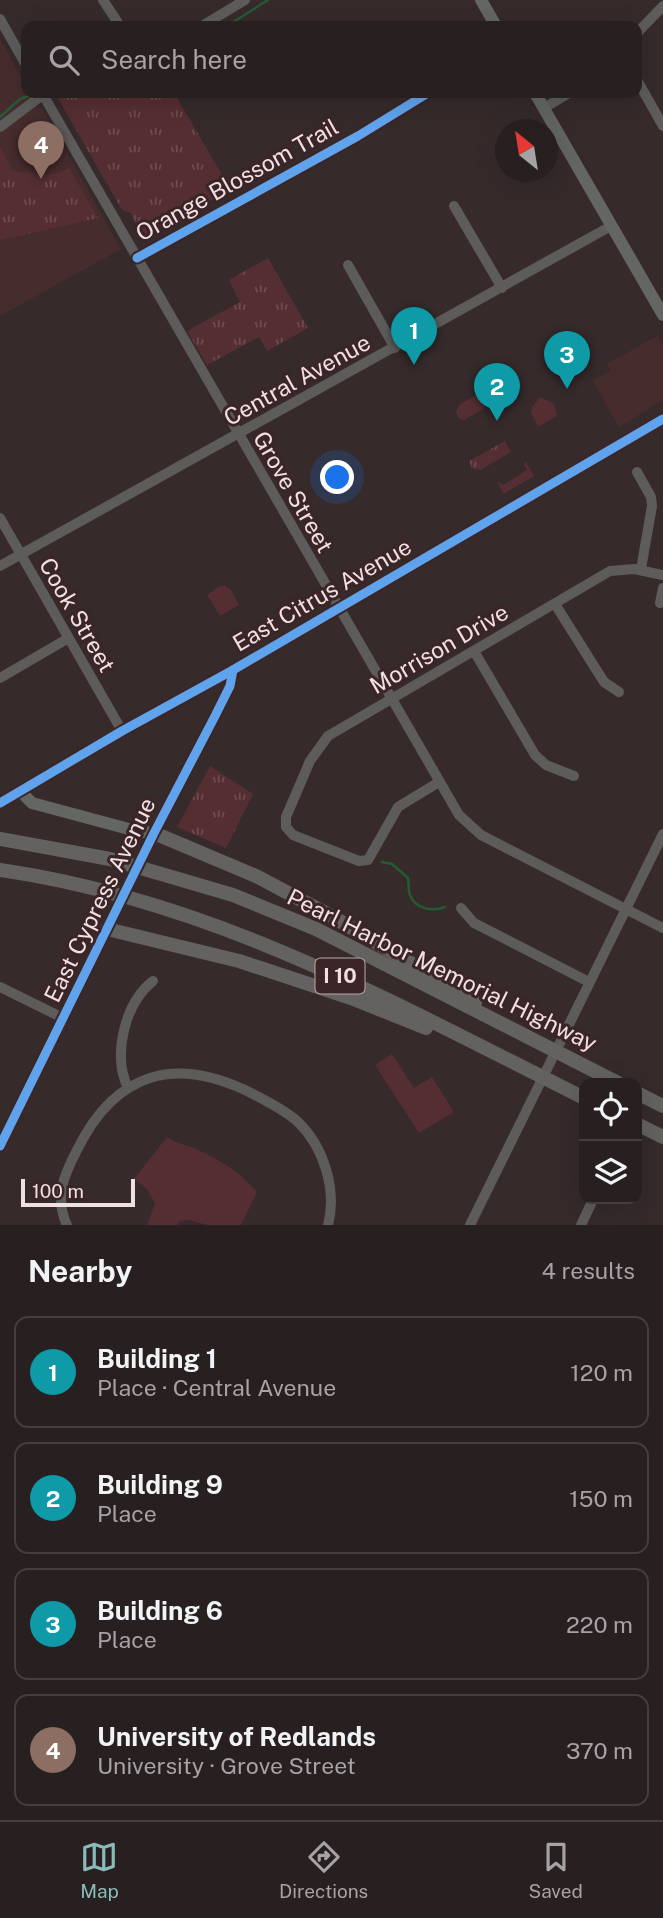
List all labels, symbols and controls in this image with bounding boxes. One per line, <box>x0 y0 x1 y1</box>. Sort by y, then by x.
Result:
search box <box>21 21 642 98</box>
icon: search <box>45 41 83 79</box>
text: Search here <box>101 44 247 75</box>
street label: Orange Blossom Trail <box>131 113 343 246</box>
north arrow <box>495 119 558 182</box>
pin: 4 <box>18 121 64 179</box>
pin: 1 <box>391 307 437 365</box>
street label: Central Avenue <box>219 328 375 431</box>
pin: 3 <box>544 331 590 389</box>
pin: 2 <box>474 363 520 421</box>
street label: Grove Street <box>248 426 339 557</box>
your location <box>320 460 354 494</box>
street label: East Citrus Avenue <box>228 532 416 657</box>
street label: Cook Street <box>34 553 121 677</box>
street label: Morrison Drive <box>365 598 513 699</box>
street label: East Cypress Avenue <box>38 793 161 1006</box>
street label: Pearl Harbor Memorial Highway <box>283 883 601 1056</box>
road number: I 10 <box>316 958 364 993</box>
map controls <box>579 1078 642 1204</box>
button: locate <box>579 1078 642 1141</box>
button: layers <box>579 1141 642 1204</box>
scale bar <box>21 1176 135 1208</box>
text: 100 m <box>32 1180 84 1202</box>
text: Nearby <box>28 1253 132 1289</box>
text: 4 results <box>541 1257 635 1284</box>
text: Building 1 <box>97 1343 217 1374</box>
text: 1 <box>48 1359 58 1386</box>
text: 120 m <box>570 1359 633 1386</box>
text: Place · Central Avenue <box>97 1374 336 1401</box>
text: Building 9 <box>97 1469 223 1500</box>
text: 2 <box>46 1485 60 1512</box>
text: 150 m <box>569 1485 633 1512</box>
text: Place <box>97 1500 157 1527</box>
text: Building 6 <box>97 1595 223 1626</box>
text: 3 <box>45 1611 61 1638</box>
text: 220 m <box>566 1611 633 1638</box>
text: Place <box>97 1626 157 1653</box>
text: University of Redlands <box>97 1721 376 1752</box>
text: 4 <box>45 1737 61 1764</box>
text: 370 m <box>566 1737 633 1764</box>
text: University · Grove Street <box>97 1752 356 1779</box>
tab: Map <box>80 1838 119 1902</box>
tab: Directions <box>279 1838 368 1902</box>
tab: Saved <box>529 1838 583 1902</box>

